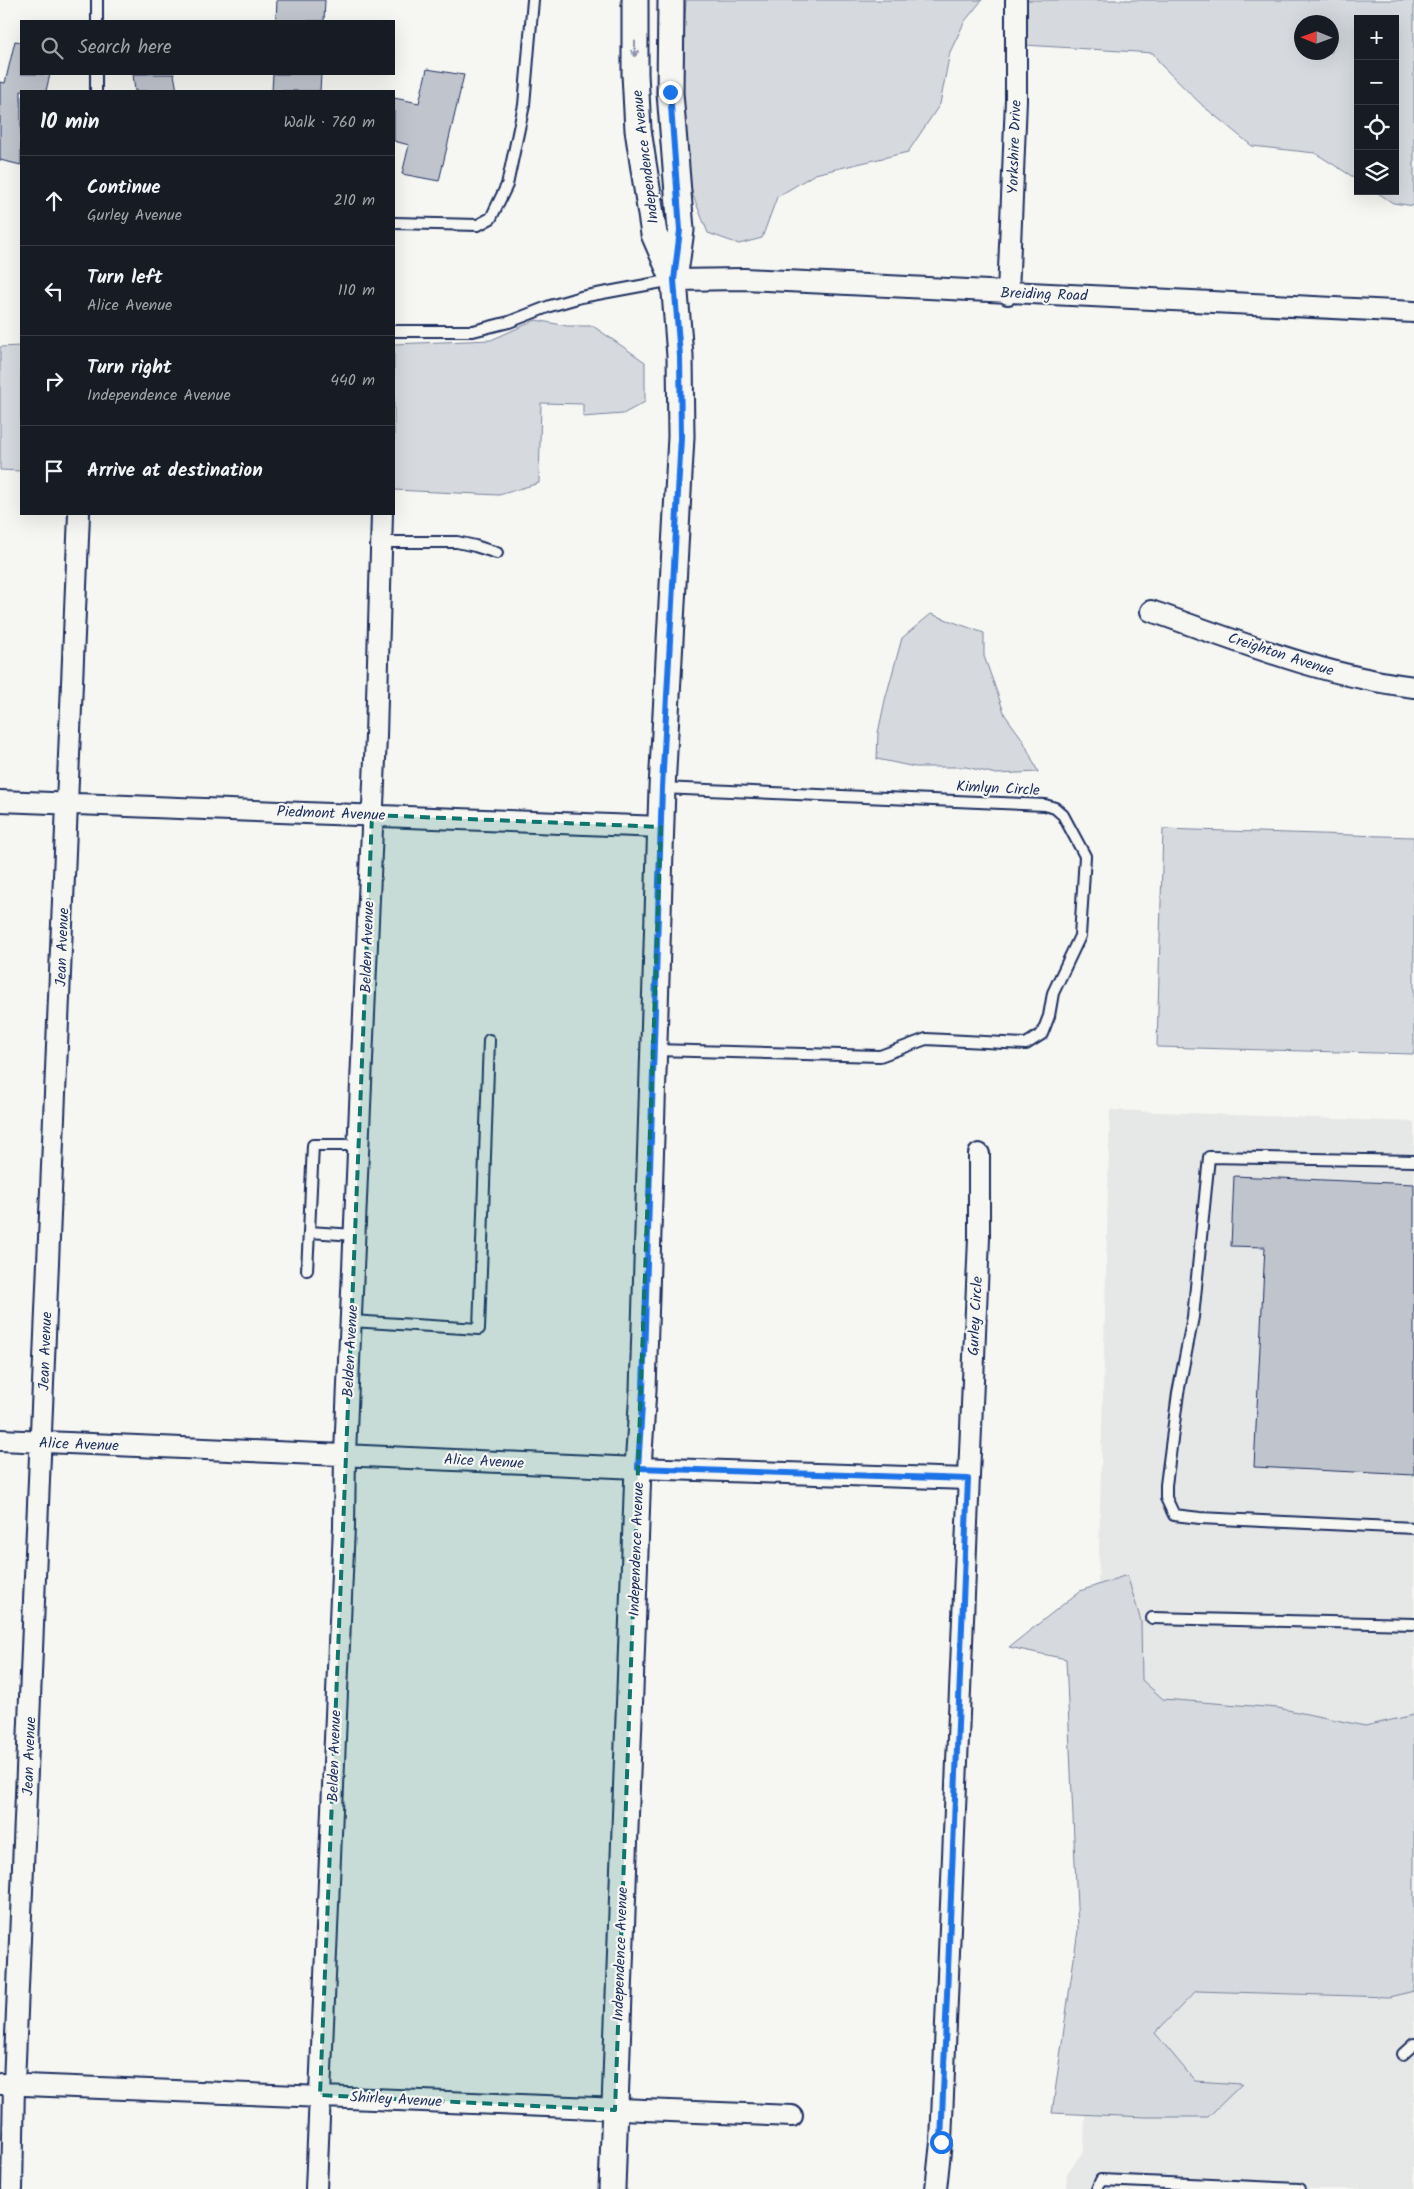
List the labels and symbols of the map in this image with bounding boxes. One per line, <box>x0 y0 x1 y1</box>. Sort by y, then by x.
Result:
north arrow <box>1294 15 1339 60</box>
one-way arrow <box>630 40 640 56</box>
route end <box>659 81 682 104</box>
street label: Independence Avenue <box>626 88 666 225</box>
street label: Yorkshire Drive <box>1001 99 1029 195</box>
street label: Breiding Road <box>1000 281 1088 309</box>
street label: Creighton Avenue <box>1225 627 1337 683</box>
street label: Kimlyn Circle <box>956 775 1041 803</box>
street label: Piedmont Avenue <box>276 800 386 828</box>
street label: Belden Avenue <box>354 900 382 994</box>
street label: Jean Avenue <box>50 907 76 987</box>
street label: Gurley Circle <box>962 1276 990 1356</box>
street label: Belden Avenue <box>337 1304 365 1398</box>
street label: Jean Avenue <box>33 1311 59 1391</box>
street label: Alice Avenue <box>39 1432 120 1458</box>
street label: Alice Avenue <box>443 1448 525 1476</box>
street label: Independence Avenue <box>623 1481 651 1617</box>
street label: Belden Avenue <box>321 1709 349 1803</box>
street label: Jean Avenue <box>17 1716 43 1796</box>
street label: Independence Avenue <box>607 1886 635 2022</box>
street label: Shirley Avenue <box>349 2086 443 2114</box>
route start <box>930 2131 953 2154</box>

